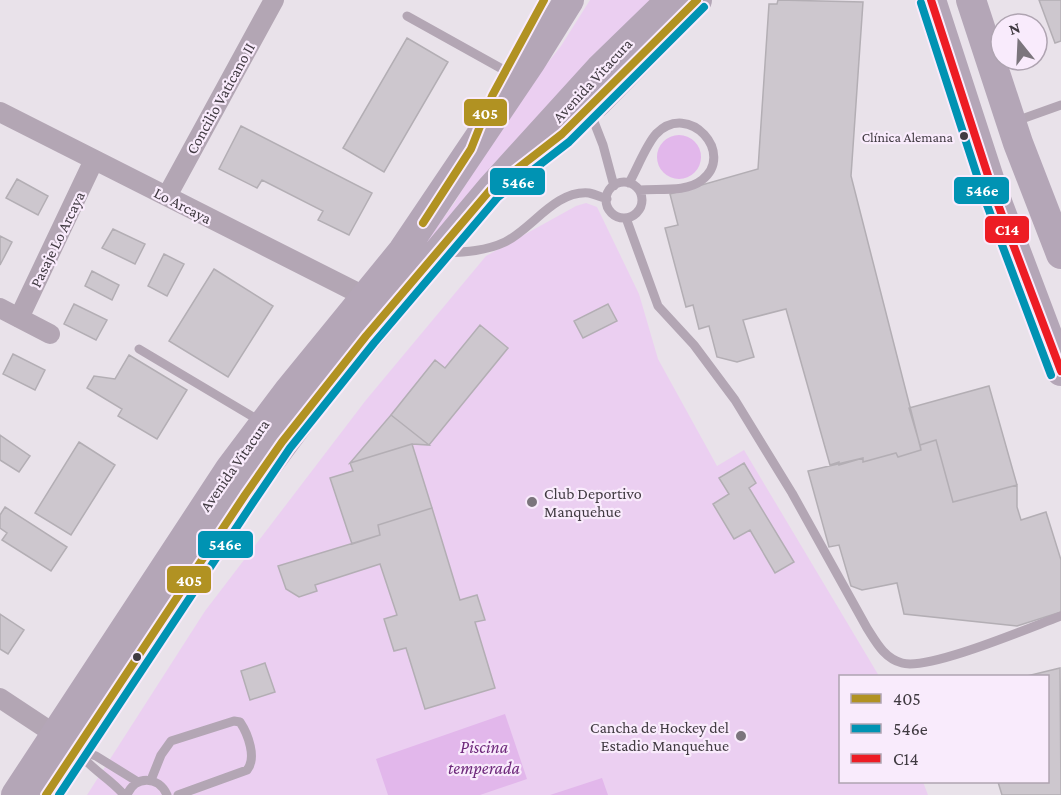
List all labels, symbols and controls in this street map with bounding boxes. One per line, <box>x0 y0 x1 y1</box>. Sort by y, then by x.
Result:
north arrow <box>989 12 1049 72</box>
text: N <box>1007 18 1022 38</box>
street label: Avenida Vitacura <box>549 35 636 126</box>
street label: Concilio Vaticano II <box>183 39 258 157</box>
line badge: 405 <box>463 98 508 127</box>
text: 405 <box>472 105 498 122</box>
place label: Clínica Alemana <box>862 129 954 145</box>
marker: Clínica Alemana <box>958 130 970 142</box>
line badge: 546e <box>489 167 546 196</box>
text: 546e <box>502 174 535 191</box>
line badge: 546e <box>953 176 1010 205</box>
text: 546e <box>966 182 999 199</box>
street label: Lo Arcaya <box>151 184 215 228</box>
street label: Pasaje Lo Arcaya <box>27 188 89 290</box>
line badge: C14 <box>984 215 1030 244</box>
text: C14 <box>995 221 1020 238</box>
street label: Avenida Vitacura <box>196 416 273 514</box>
place label: Club Deportivo Manquehue <box>544 485 642 521</box>
marker: Club Deportivo Manquehue <box>525 495 539 509</box>
line badge: 546e <box>197 530 254 559</box>
text: 546e <box>209 536 242 553</box>
line badge: 405 <box>166 565 212 594</box>
text: 405 <box>176 572 202 589</box>
unlabelled marker <box>131 651 143 663</box>
legend <box>839 675 1049 783</box>
text: 405 <box>893 689 921 709</box>
place label: Cancha de Hockey del Estadio Manquehue <box>590 719 729 755</box>
text: 546e <box>893 719 928 739</box>
marker: Cancha de Hockey del Estadio Manquehue <box>734 729 748 743</box>
water label: Piscina temperada <box>448 737 521 778</box>
text: C14 <box>893 749 919 769</box>

